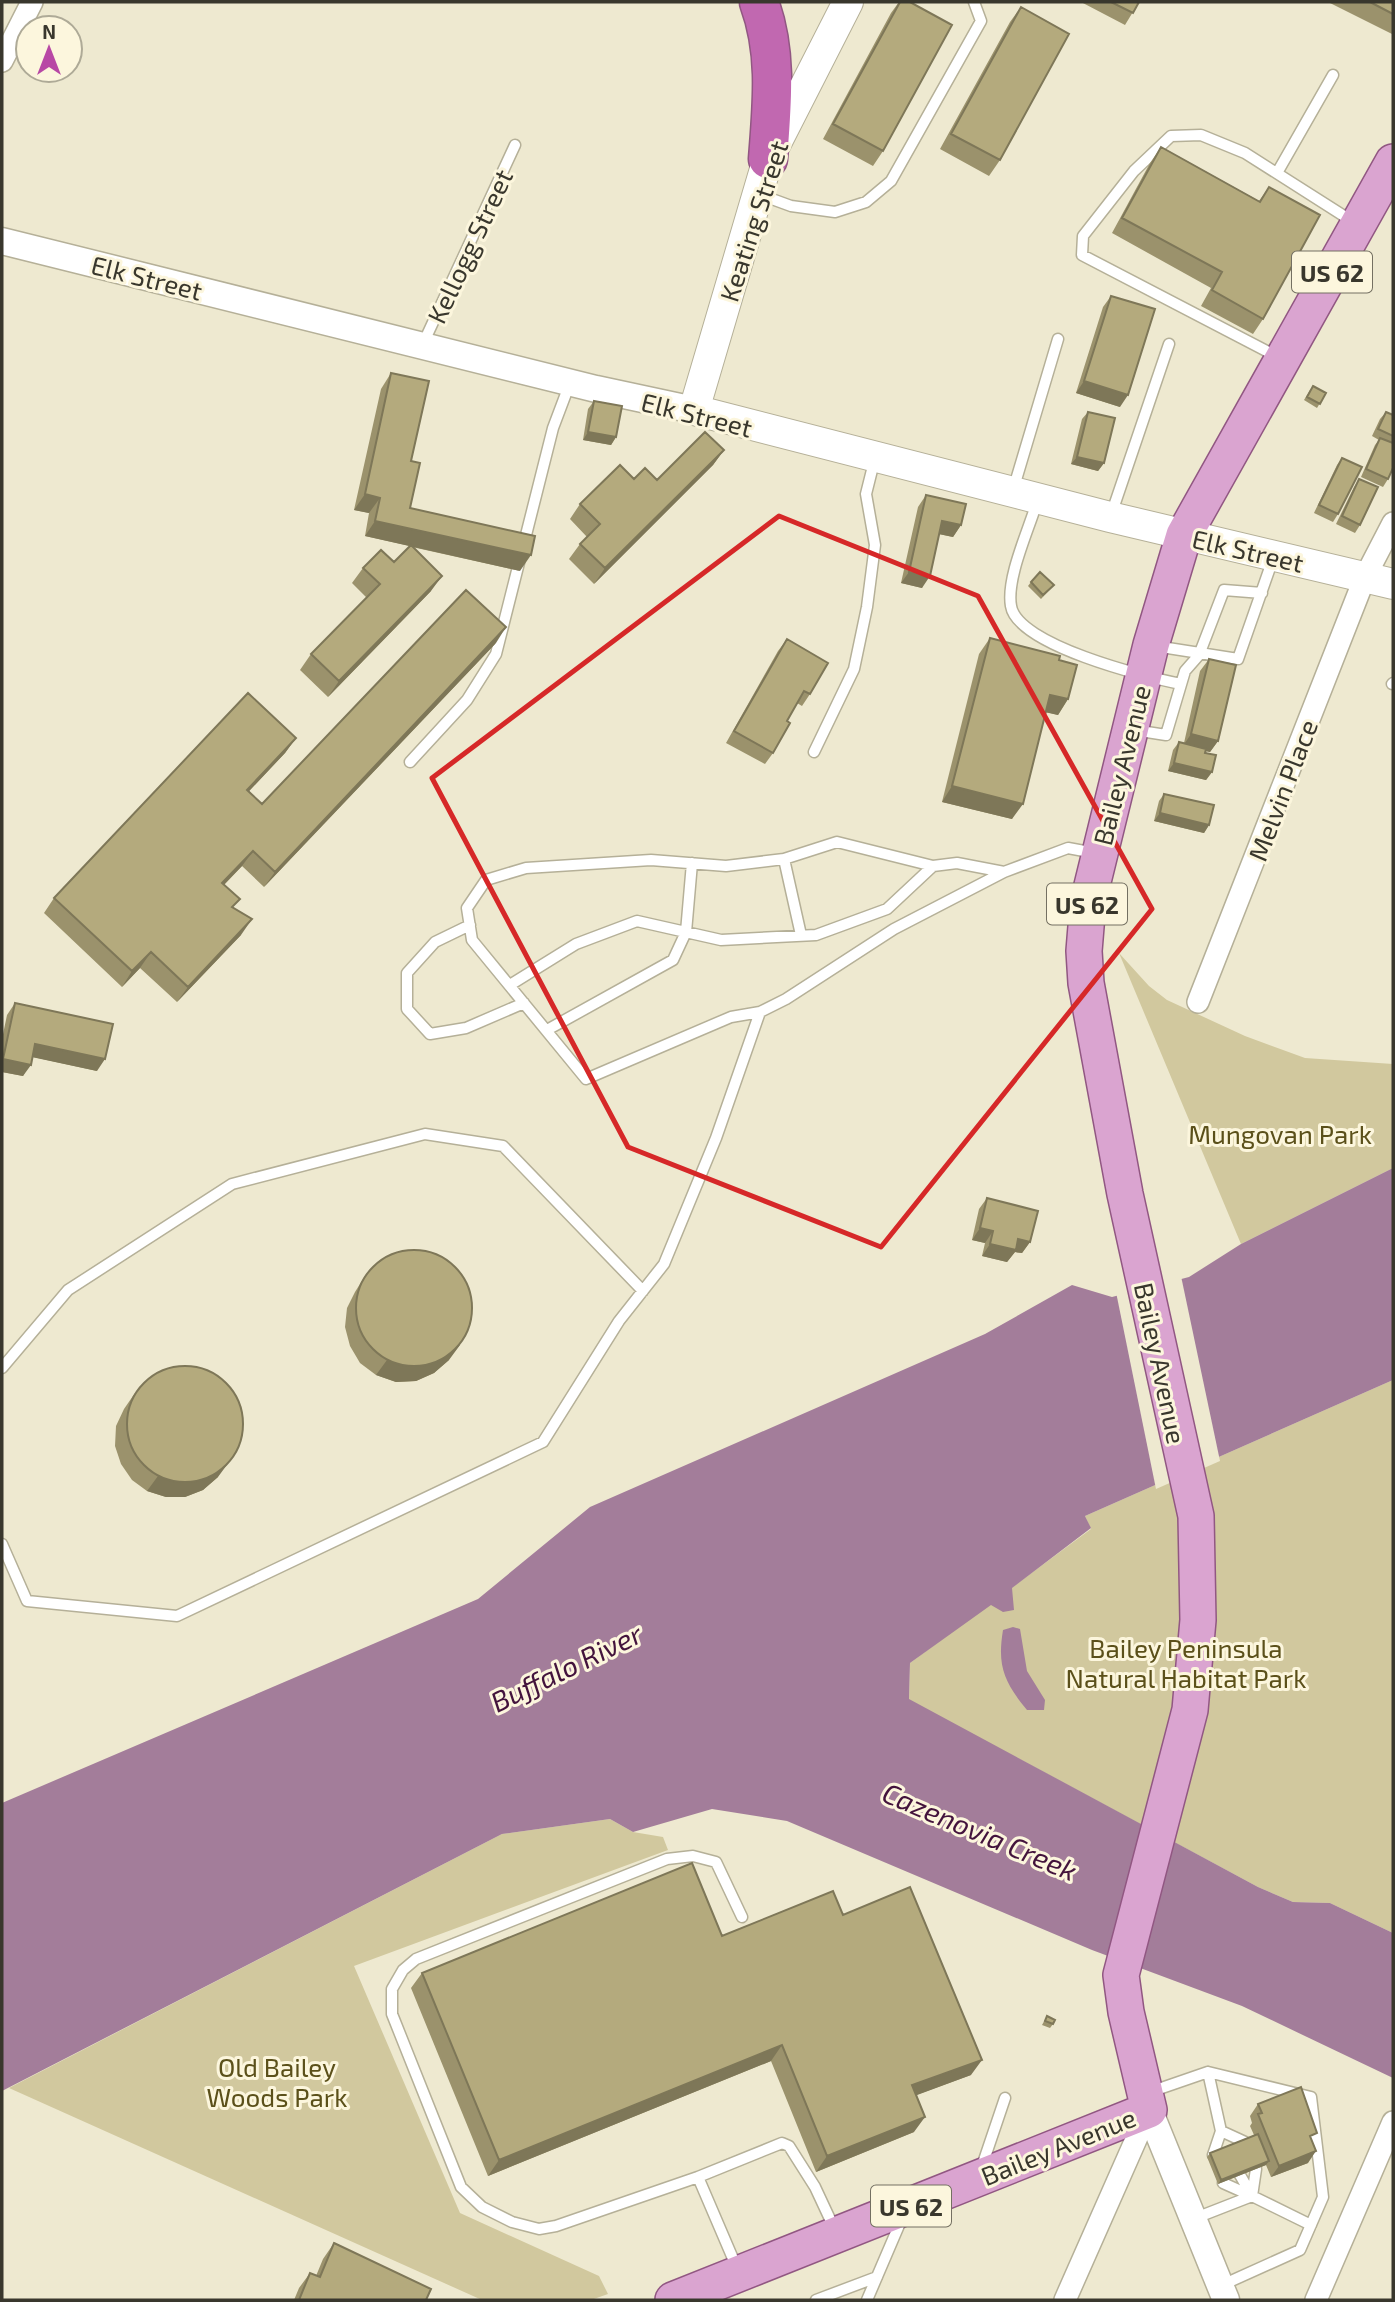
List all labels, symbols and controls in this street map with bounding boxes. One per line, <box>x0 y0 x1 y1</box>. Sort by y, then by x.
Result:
north arrow <box>14 14 84 84</box>
text: N <box>42 20 56 43</box>
street label: Keating Street <box>712 137 794 305</box>
street label: Kellogg Street <box>420 164 518 328</box>
street label: Elk Street <box>88 248 206 306</box>
road number: US 62 <box>1292 251 1372 292</box>
street label: Elk Street <box>638 385 756 443</box>
street label: Elk Street <box>1189 522 1307 578</box>
street label: Bailey Avenue <box>1086 682 1156 848</box>
street label: Melvin Place <box>1241 715 1323 865</box>
road number: US 62 <box>1047 884 1127 924</box>
park label: Mungovan Park <box>1188 1118 1372 1149</box>
street label: Bailey Avenue <box>1129 1280 1193 1446</box>
water label: Buffalo River <box>485 1615 648 1718</box>
park label: Bailey Peninsula Natural Habitat Park <box>1066 1632 1306 1693</box>
water label: Cazenovia Creek <box>878 1775 1082 1887</box>
park label: Old Bailey Woods Park <box>207 2051 347 2112</box>
street label: Bailey Avenue <box>976 2101 1140 2191</box>
road number: US 62 <box>871 2186 951 2227</box>

